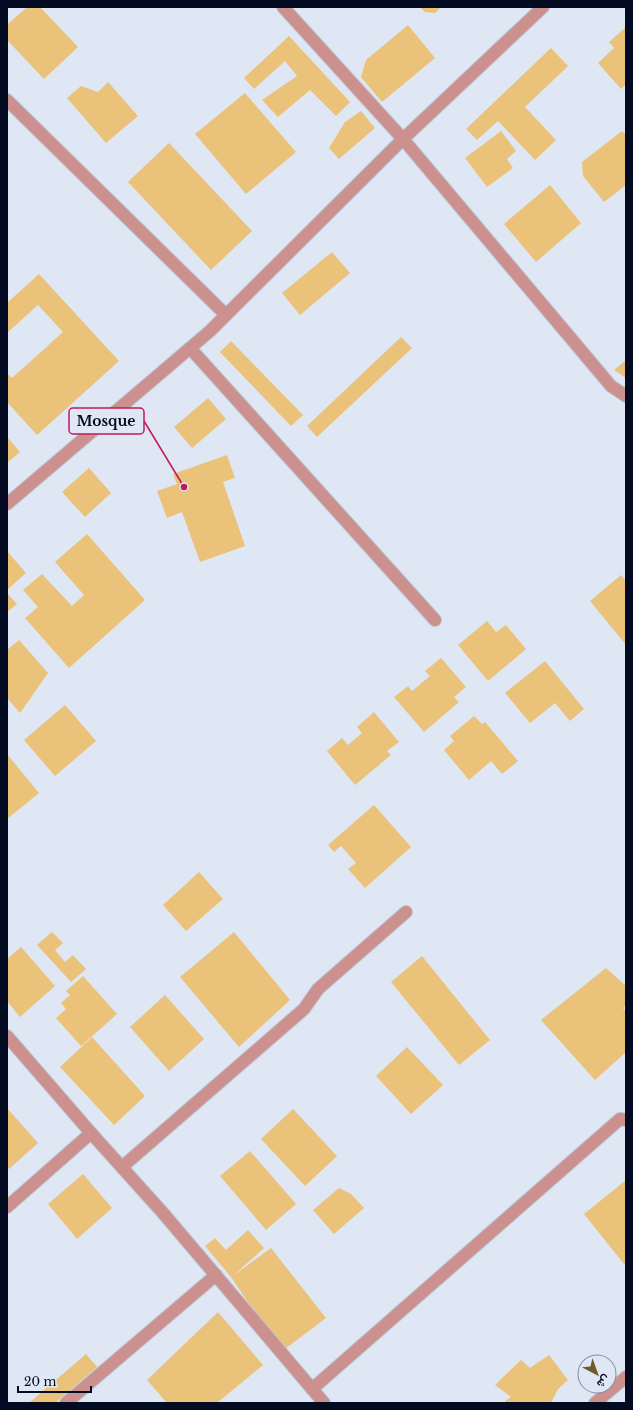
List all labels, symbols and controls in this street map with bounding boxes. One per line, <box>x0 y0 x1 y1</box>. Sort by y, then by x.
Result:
callout: Mosque <box>69 408 144 434</box>
text: Mosque <box>76 412 136 430</box>
north arrow <box>577 1354 617 1394</box>
scale bar <box>18 1368 91 1394</box>
text: ش <box>594 1372 613 1391</box>
text: 20 m <box>24 1374 56 1389</box>

